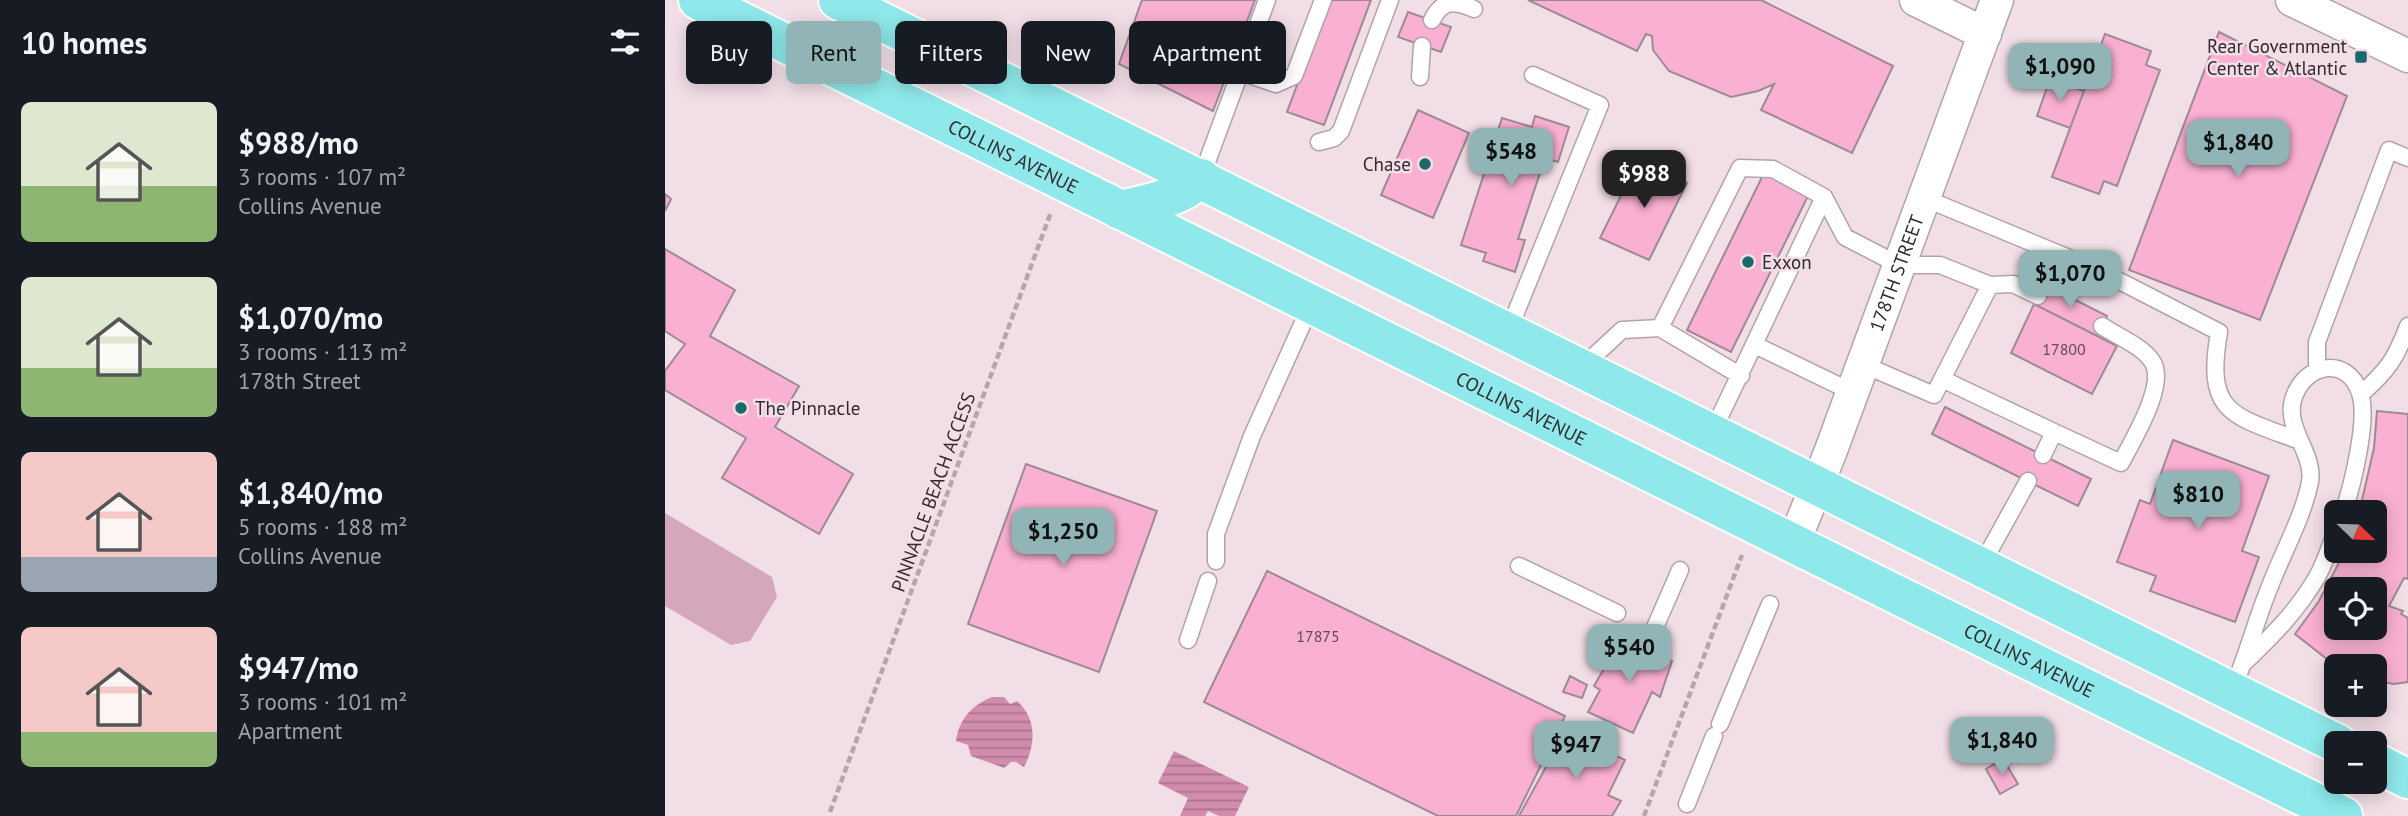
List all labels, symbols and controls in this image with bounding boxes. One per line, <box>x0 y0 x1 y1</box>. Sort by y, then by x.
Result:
chip: Buy <box>686 21 772 84</box>
chip: Rent <box>786 21 881 84</box>
chip: Filters <box>895 21 1007 84</box>
chip: New <box>1021 21 1115 84</box>
chip: Apartment <box>1129 21 1286 84</box>
text: 10 homes <box>21 23 147 62</box>
icon: filters <box>606 23 644 61</box>
place label: Rear Government Center & Atlantic <box>2207 34 2348 80</box>
pin: $1,090 <box>2003 43 2117 103</box>
marker: Rear Government Center & Atlantic <box>2353 49 2369 65</box>
text: $1,090 <box>2024 51 2096 80</box>
street label: COLLINS AVENUE <box>944 114 1083 199</box>
pin: $1,840 <box>2181 120 2295 179</box>
text: $988/mo <box>238 123 359 162</box>
text: $1,840 <box>2202 127 2274 156</box>
pin: $548 <box>1470 128 1552 188</box>
icon: home <box>77 130 161 214</box>
text: $548 <box>1485 136 1537 165</box>
pin: $988 <box>1603 150 1685 210</box>
place label: Chase <box>1363 152 1411 176</box>
marker: Chase <box>1417 156 1433 172</box>
text: $988 <box>1618 158 1670 187</box>
text: 3 rooms · 107 m² <box>238 162 406 191</box>
text: Collins Avenue <box>238 191 382 220</box>
street label: 178TH STREET <box>1864 211 1929 335</box>
place label: Exxon <box>1762 250 1812 274</box>
pin: $1,070 <box>2013 250 2127 310</box>
marker: Exxon <box>1740 254 1756 270</box>
text: $1,070 <box>2034 258 2106 287</box>
text: $1,070/mo <box>238 298 383 337</box>
icon: home <box>77 305 161 389</box>
text: 3 rooms · 113 m² <box>238 337 407 366</box>
house number: 17800 <box>2042 339 2086 359</box>
text: 178th Street <box>238 366 361 395</box>
street label: COLLINS AVENUE <box>1452 366 1590 451</box>
street label: PINNACLE BEACH ACCESS <box>886 389 980 595</box>
place label: The Pinnacle <box>755 396 860 420</box>
marker: The Pinnacle <box>733 400 749 416</box>
pin: $810 <box>2157 472 2239 531</box>
text: $1,840/mo <box>238 473 383 512</box>
text: $810 <box>2172 479 2224 508</box>
icon: home <box>77 480 161 564</box>
north arrow <box>2324 500 2387 564</box>
map controls <box>2324 500 2387 794</box>
pin: $1,250 <box>1006 508 1120 568</box>
text: 5 rooms · 188 m² <box>238 512 407 541</box>
text: $1,250 <box>1027 516 1099 545</box>
text: Collins Avenue <box>238 541 382 570</box>
button: locate <box>2324 577 2387 640</box>
street label: COLLINS AVENUE <box>1960 618 2098 703</box>
pin: $540 <box>1588 624 1670 684</box>
house number: 17875 <box>1296 626 1340 646</box>
text: $540 <box>1603 632 1655 661</box>
text: $947/mo <box>238 648 359 687</box>
button: + <box>2324 654 2387 717</box>
icon: home <box>77 655 161 739</box>
text: 3 rooms · 101 m² <box>238 687 407 716</box>
text: Apartment <box>238 716 342 745</box>
pin: $1,840 <box>1945 718 2059 777</box>
pin: $947 <box>1535 722 1617 781</box>
text: $1,840 <box>1966 725 2038 754</box>
text: $947 <box>1550 729 1602 758</box>
button: − <box>2324 731 2387 794</box>

